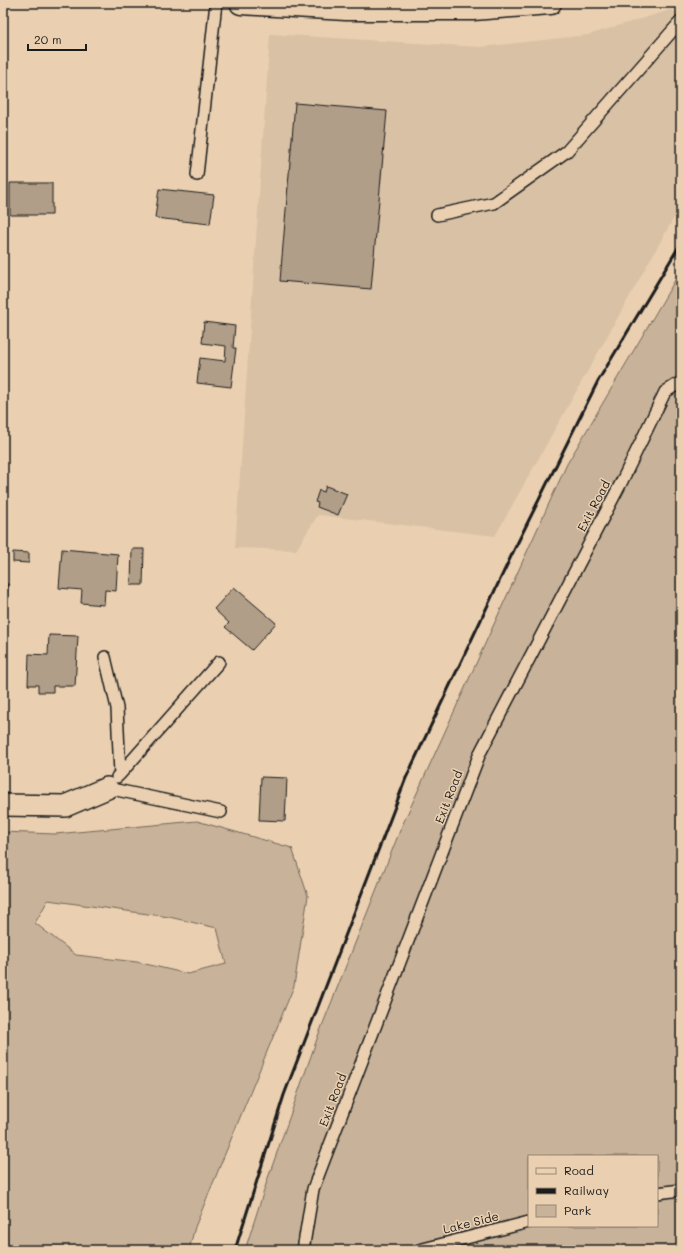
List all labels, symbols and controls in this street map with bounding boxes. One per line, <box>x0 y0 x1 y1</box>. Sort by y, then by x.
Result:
scale bar <box>28 26 86 52</box>
text: 20 m <box>34 31 62 47</box>
street label: Exit Road <box>573 477 613 534</box>
street label: Exit Road <box>431 767 466 825</box>
street label: Exit Road <box>315 1070 350 1128</box>
legend <box>528 1155 658 1227</box>
text: Road <box>564 1162 594 1178</box>
text: Railway <box>564 1182 609 1198</box>
text: Park <box>564 1202 591 1218</box>
street label: Lake Side <box>441 1207 500 1237</box>

